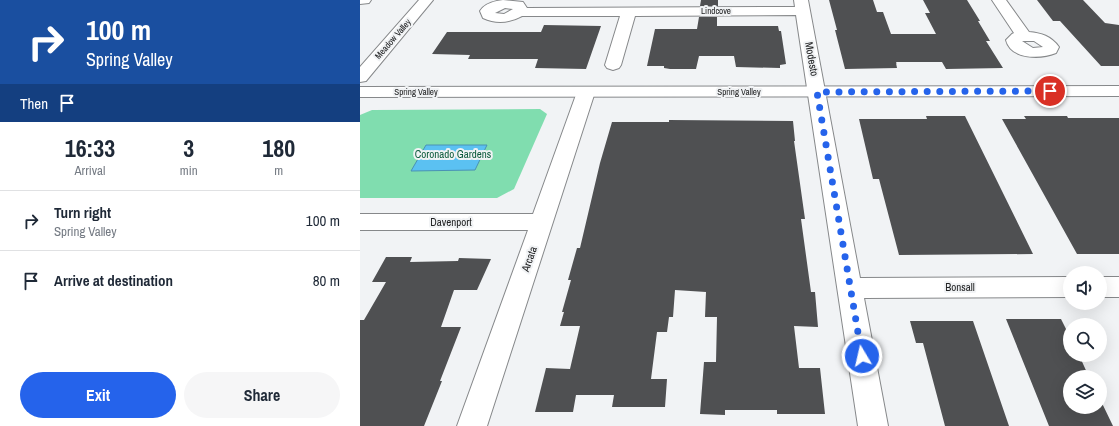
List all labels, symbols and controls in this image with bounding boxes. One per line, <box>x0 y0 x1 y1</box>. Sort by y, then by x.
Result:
street label: Lindcove <box>701 5 731 17</box>
text: 100 m <box>86 11 151 49</box>
icon: right <box>20 16 72 68</box>
street label: Meadow Valley <box>372 16 414 62</box>
street label: Modesto <box>802 41 822 77</box>
text: Spring Valley <box>86 47 173 72</box>
pin <box>1033 74 1067 108</box>
icon: arrive <box>1039 80 1061 102</box>
street label: Spring Valley <box>394 86 438 98</box>
street label: Spring Valley <box>717 86 761 98</box>
icon: arrive <box>56 92 78 114</box>
text: Then <box>20 93 48 114</box>
text: 16:33 <box>65 132 115 164</box>
text: 3 <box>183 132 194 164</box>
text: 180 <box>262 132 295 164</box>
park label: Coronado Gardens <box>415 147 492 161</box>
text: Arrival <box>75 162 105 179</box>
text: min <box>180 162 198 179</box>
text: m <box>274 162 283 179</box>
text: Turn right <box>54 202 111 223</box>
icon: right <box>20 210 42 232</box>
text: 100 m <box>306 210 340 231</box>
street label: Davenport <box>430 215 472 229</box>
text: Spring Valley <box>54 223 117 240</box>
street label: Arcata <box>518 244 540 275</box>
map controls <box>1063 266 1107 414</box>
button: sound <box>1063 266 1107 310</box>
icon: arrive <box>20 270 42 292</box>
text: Arrive at destination <box>54 270 173 291</box>
text: 80 m <box>313 270 340 291</box>
street label: Bonsall <box>945 280 975 294</box>
button: search <box>1063 318 1107 362</box>
position arrow <box>841 335 883 377</box>
button: layers <box>1063 370 1107 414</box>
button: Exit <box>20 372 176 418</box>
button: Share <box>184 372 340 418</box>

